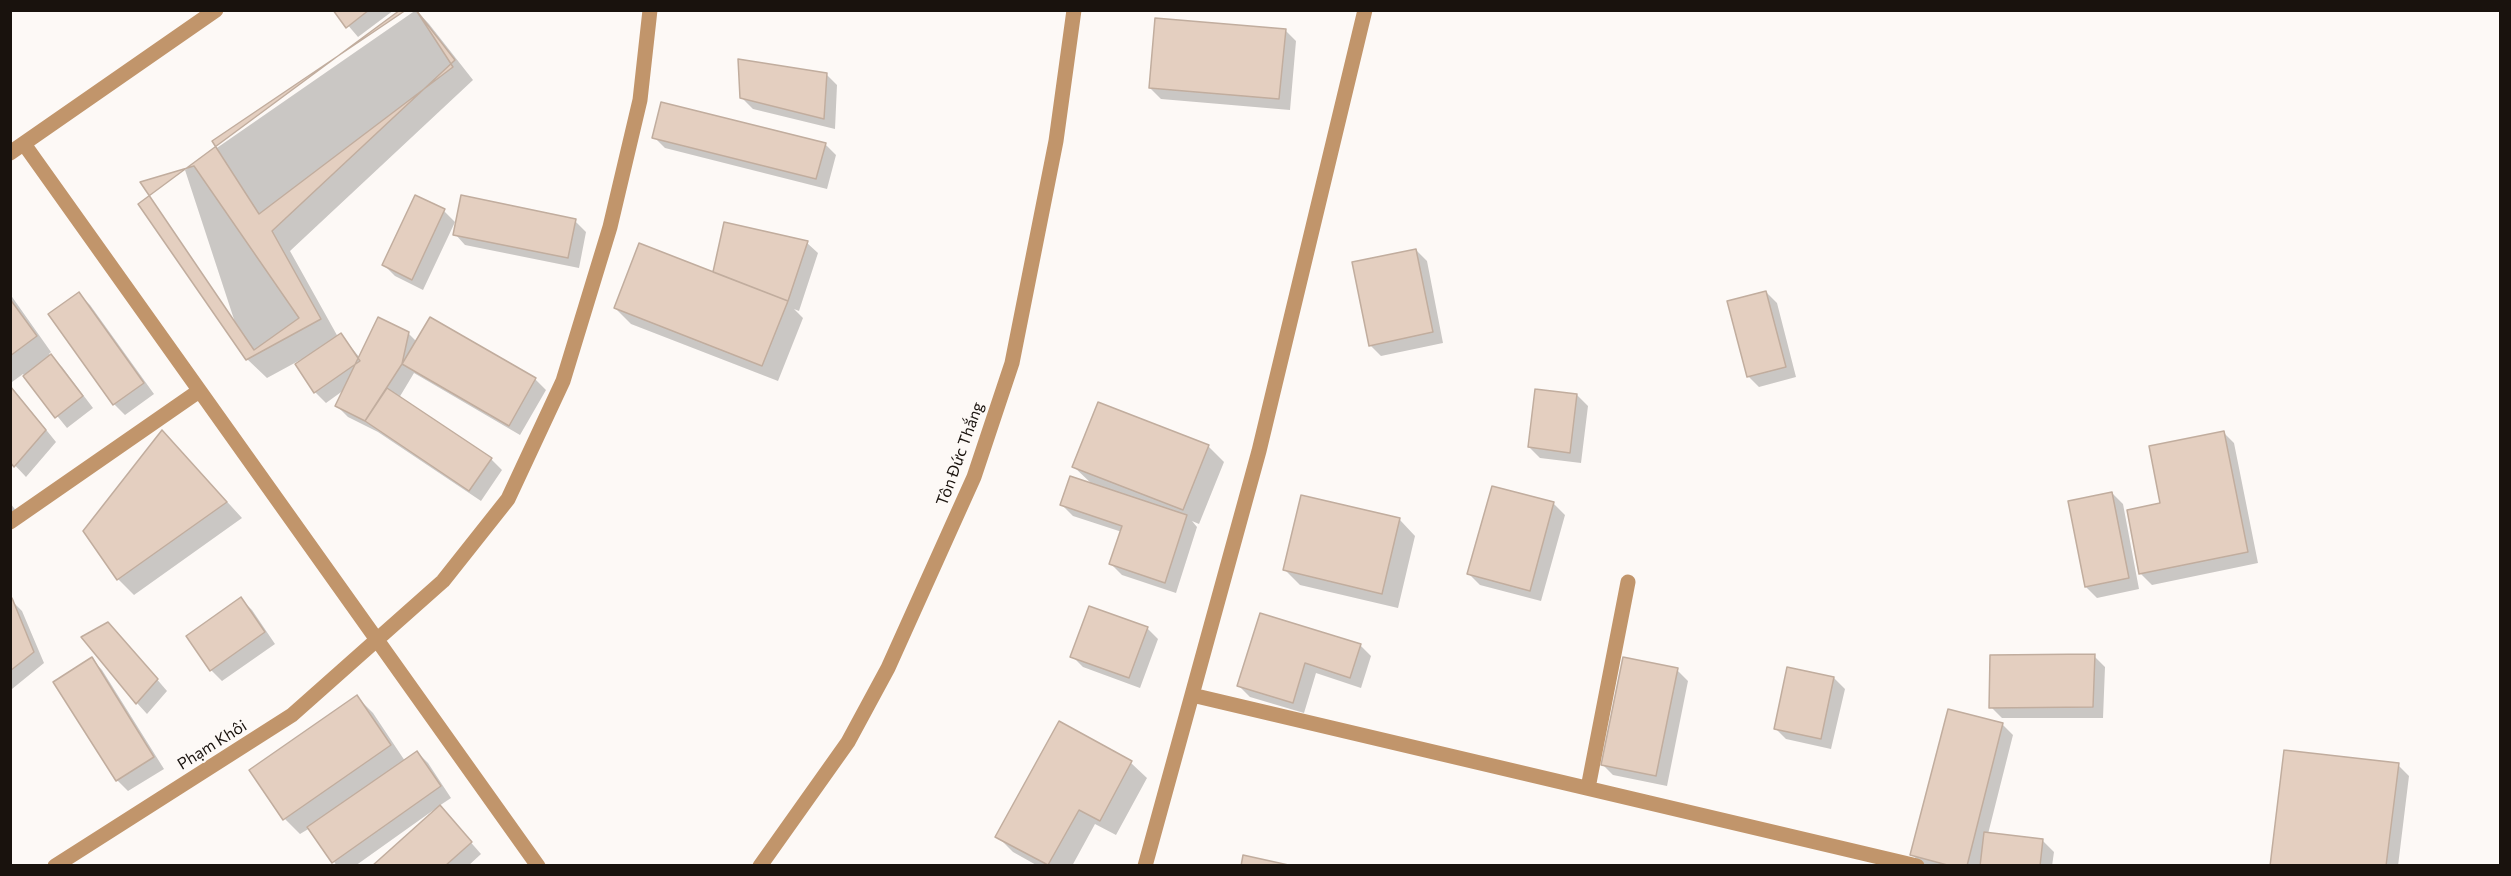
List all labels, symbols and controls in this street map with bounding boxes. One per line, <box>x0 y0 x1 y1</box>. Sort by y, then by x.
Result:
street label: Tôn Đức Thắng <box>932 399 988 509</box>
street label: Phạm Khôi <box>174 716 250 774</box>

